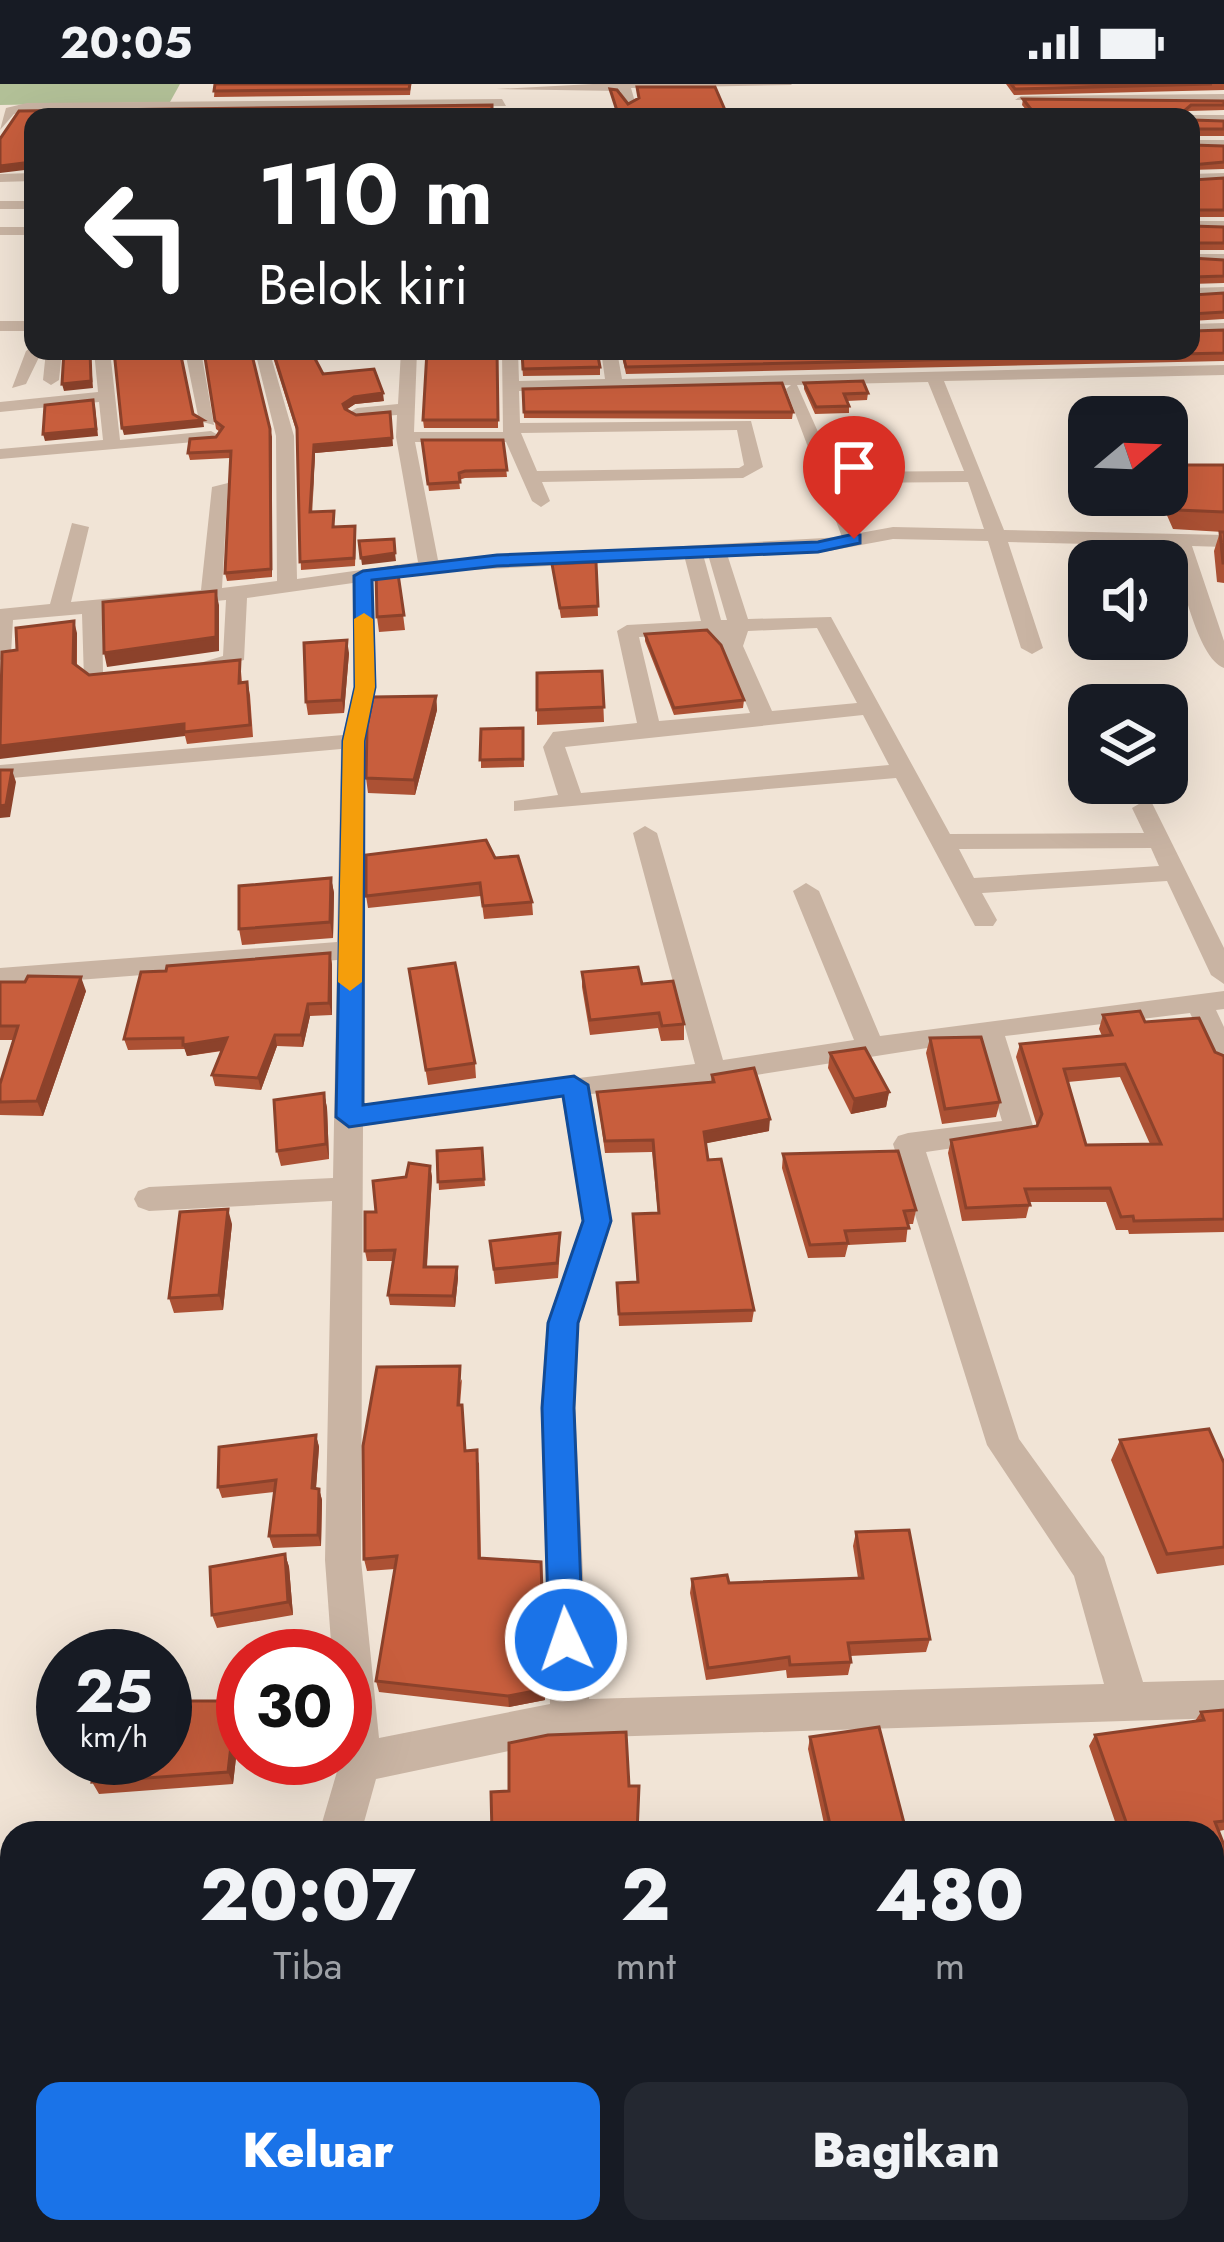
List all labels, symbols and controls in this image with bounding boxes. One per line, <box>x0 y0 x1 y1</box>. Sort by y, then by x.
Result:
text: 20:05 <box>60 10 193 75</box>
text: 110 m <box>258 134 493 256</box>
icon: left <box>60 156 216 312</box>
text: Belok kiri <box>258 246 468 324</box>
north arrow <box>1068 396 1188 516</box>
map controls <box>1068 396 1188 804</box>
pin <box>803 416 905 539</box>
icon: arrive <box>821 434 887 500</box>
button: sound <box>1068 540 1188 660</box>
button: layers <box>1068 684 1188 804</box>
position arrow <box>503 1577 629 1703</box>
speed limit sign: 30 <box>216 1629 372 1785</box>
text: 25 <box>75 1648 153 1735</box>
text: km/h <box>80 1715 148 1758</box>
text: 20:07 <box>200 1843 416 1947</box>
text: 2 <box>621 1843 670 1947</box>
text: 480 <box>876 1843 1024 1947</box>
text: Tiba <box>273 1937 342 1994</box>
text: mnt <box>616 1937 676 1994</box>
text: m <box>935 1937 965 1994</box>
button: Keluar <box>36 2082 600 2220</box>
button: Bagikan <box>624 2082 1188 2220</box>

